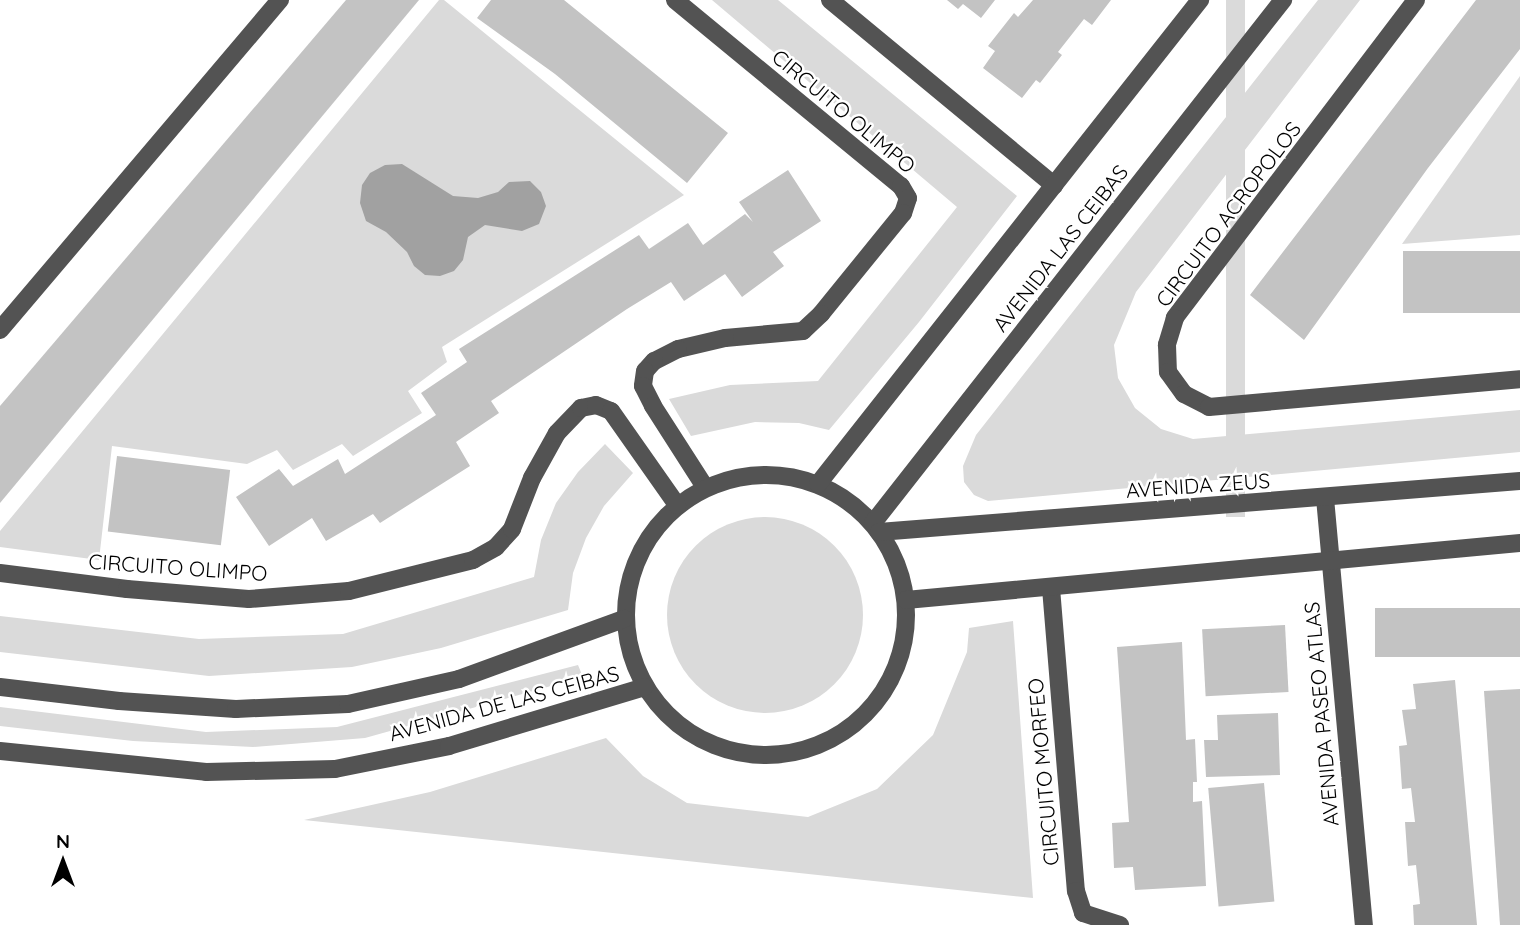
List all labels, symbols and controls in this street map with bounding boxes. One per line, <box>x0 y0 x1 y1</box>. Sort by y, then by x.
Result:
street label: CIRCUITO OLIMPO <box>767 44 921 178</box>
street label: CIRCUITO ACROPOLOS <box>1150 116 1306 312</box>
street label: AVENIDA LAS CEIBAS <box>987 160 1133 336</box>
street label: AVENIDA ZEUS <box>1125 467 1271 503</box>
street label: CIRCUITO OLIMPO <box>88 548 268 586</box>
street label: AVENIDA PASEO ATLAS <box>1299 601 1343 827</box>
street label: AVENIDA DE LAS CEIBAS <box>386 660 622 746</box>
street label: CIRCUITO MORFEO <box>1022 677 1064 867</box>
north arrow <box>28 827 98 897</box>
text: N <box>56 829 70 853</box>

